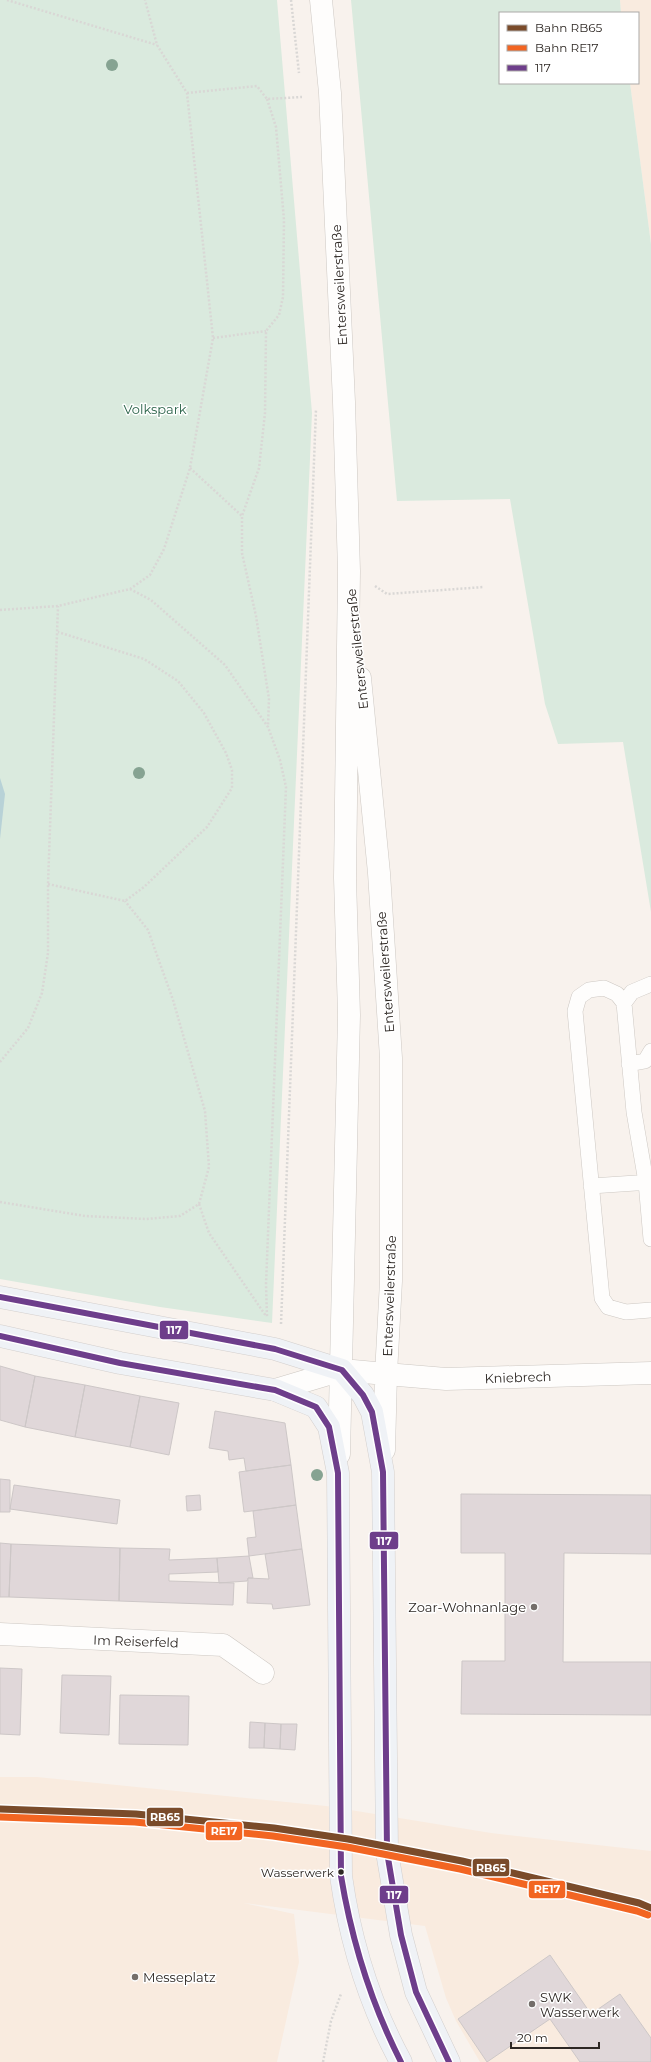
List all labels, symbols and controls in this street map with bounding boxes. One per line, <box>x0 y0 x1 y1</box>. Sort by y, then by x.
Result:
legend <box>499 12 639 84</box>
text: Bahn RB65 <box>535 20 603 35</box>
text: Bahn RE17 <box>535 40 599 55</box>
text: 117 <box>535 60 551 75</box>
street label: Entersweilerstraße <box>328 224 350 346</box>
park label: Volkspark <box>123 401 187 417</box>
street label: Entersweilerstraße <box>343 588 371 710</box>
street label: Entersweilerstraße <box>373 911 397 1033</box>
street label: Entersweilerstraße <box>379 1235 399 1357</box>
line badge: 117 <box>159 1320 189 1340</box>
text: 117 <box>166 1323 182 1337</box>
street label: Kniebrech <box>484 1368 552 1386</box>
line badge: 117 <box>369 1531 399 1550</box>
text: 117 <box>376 1534 392 1548</box>
place label: Zoar-Wohnanlage <box>408 1599 526 1615</box>
marker: Zoar-Wohnanlage <box>529 1602 539 1612</box>
street label: Im Reiserfeld <box>93 1632 179 1650</box>
line badge: RB65 <box>146 1807 184 1827</box>
text: RB65 <box>150 1810 180 1824</box>
line badge: RE17 <box>205 1821 243 1841</box>
text: RE17 <box>211 1824 237 1838</box>
line badge: RB65 <box>472 1858 510 1877</box>
text: RB65 <box>476 1861 506 1875</box>
place label: Wasserwerk <box>261 1865 335 1880</box>
marker: Wasserwerk <box>336 1867 346 1877</box>
line badge: RE17 <box>528 1880 566 1899</box>
text: RE17 <box>534 1882 560 1896</box>
line badge: 117 <box>379 1885 409 1904</box>
text: 117 <box>386 1888 402 1902</box>
place label: Messeplatz <box>143 1969 216 1985</box>
marker: Messeplatz <box>130 1972 140 1982</box>
place label: SWK Wasserwerk <box>540 1989 620 2020</box>
marker: SWK Wasserwerk <box>527 1999 537 2009</box>
scale bar <box>511 2024 599 2050</box>
text: 20 m <box>517 2030 548 2045</box>

